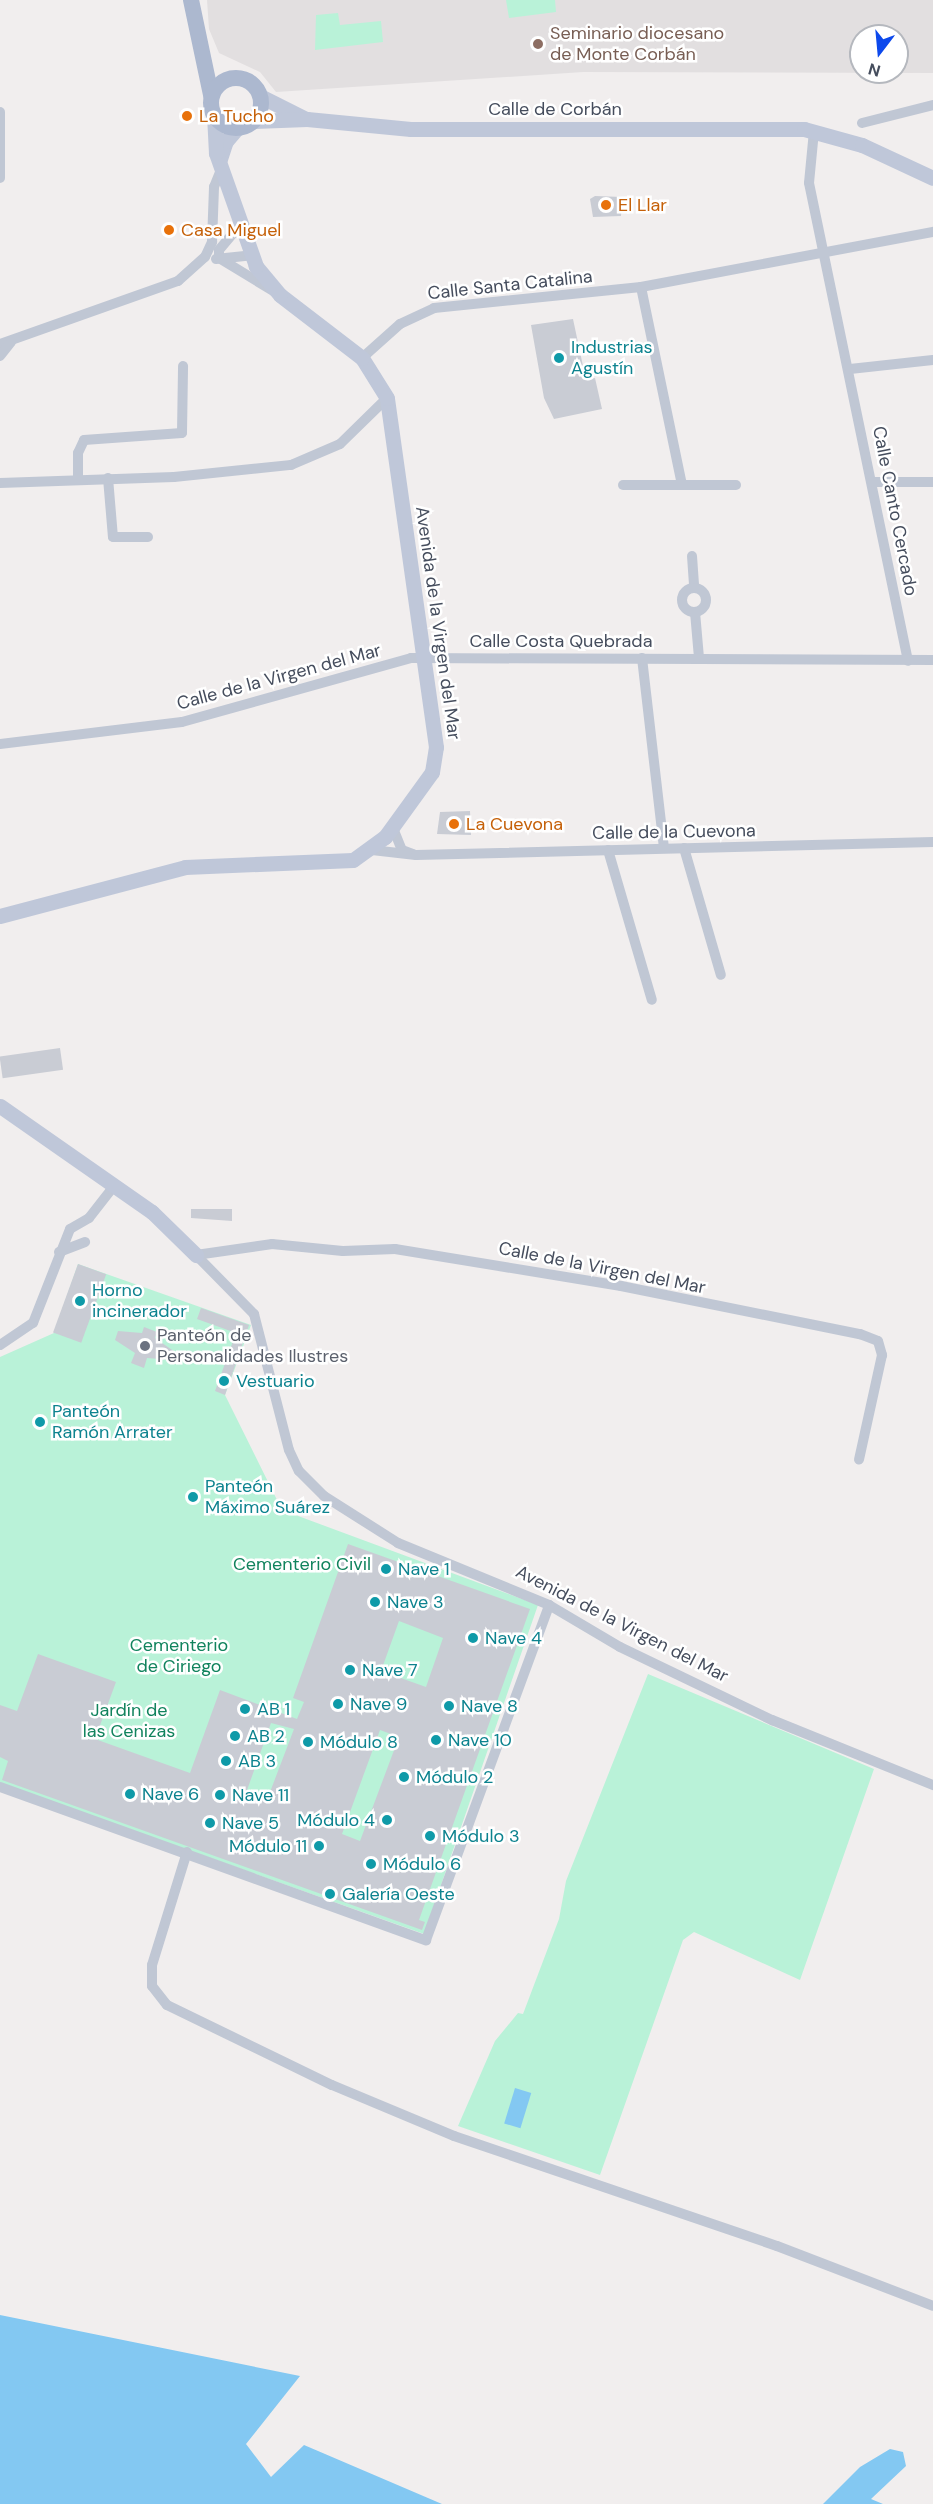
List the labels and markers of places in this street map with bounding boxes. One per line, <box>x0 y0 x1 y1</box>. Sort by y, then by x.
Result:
place label: Seminario diocesano de Monte Corbán <box>550 23 724 66</box>
marker: Seminario diocesano de Monte Corbán <box>531 37 545 51</box>
place label: La Tucho <box>199 105 274 127</box>
marker: La Tucho <box>180 109 194 123</box>
place label: El Llar <box>618 194 667 216</box>
marker: El Llar <box>599 198 613 212</box>
place label: Casa Miguel <box>181 219 281 241</box>
marker: Casa Miguel <box>162 223 176 237</box>
place label: Industrias Agustín <box>571 337 653 380</box>
marker: Industrias Agustín <box>552 351 566 365</box>
place label: La Cuevona <box>466 813 563 835</box>
marker: La Cuevona <box>447 817 461 831</box>
place label: Horno incinerador <box>92 1280 187 1322</box>
marker: Horno incinerador <box>73 1294 87 1308</box>
place label: Panteón de Personalidades Ilustres <box>157 1325 348 1368</box>
marker: Panteón de Personalidades Ilustres <box>138 1339 152 1353</box>
place label: Vestuario <box>236 1370 315 1392</box>
marker: Vestuario <box>217 1374 231 1388</box>
place label: Panteón Ramón Arrater <box>52 1401 173 1444</box>
marker: Panteón Ramón Arrater <box>33 1415 47 1429</box>
place label: Panteón Máximo Suárez <box>205 1476 330 1518</box>
marker: Panteón Máximo Suárez <box>186 1490 200 1504</box>
place label: Nave 1 <box>398 1558 450 1580</box>
marker: Nave 1 <box>379 1562 393 1576</box>
place label: Nave 3 <box>387 1591 444 1613</box>
marker: Nave 3 <box>368 1595 382 1609</box>
place label: Nave 4 <box>485 1627 542 1649</box>
marker: Nave 4 <box>466 1631 480 1645</box>
place label: Nave 7 <box>362 1659 418 1681</box>
marker: Nave 7 <box>343 1663 357 1677</box>
place label: Nave 9 <box>350 1693 407 1715</box>
place label: Nave 8 <box>461 1695 518 1717</box>
marker: Nave 9 <box>331 1697 345 1711</box>
place label: AB 1 <box>257 1698 290 1720</box>
marker: Nave 8 <box>442 1699 456 1713</box>
marker: AB 1 <box>238 1702 252 1716</box>
place label: AB 2 <box>247 1725 285 1747</box>
marker: AB 2 <box>228 1729 242 1743</box>
place label: Nave 10 <box>448 1729 512 1751</box>
place label: Módulo 8 <box>320 1731 398 1753</box>
marker: Nave 10 <box>429 1733 443 1747</box>
marker: Módulo 8 <box>301 1735 315 1749</box>
place label: AB 3 <box>238 1750 276 1772</box>
marker: AB 3 <box>219 1754 233 1768</box>
place label: Módulo 2 <box>416 1766 493 1788</box>
marker: Módulo 2 <box>397 1770 411 1784</box>
place label: Nave 6 <box>142 1783 199 1805</box>
place label: Nave 11 <box>232 1784 289 1806</box>
marker: Nave 6 <box>123 1787 137 1801</box>
marker: Nave 11 <box>213 1788 227 1802</box>
place label: Módulo 4 <box>297 1809 375 1831</box>
place label: Nave 5 <box>222 1812 279 1834</box>
marker: Módulo 4 <box>380 1813 394 1827</box>
marker: Nave 5 <box>203 1816 217 1830</box>
place label: Módulo 3 <box>442 1825 520 1847</box>
marker: Módulo 3 <box>423 1829 437 1843</box>
place label: Módulo 11 <box>229 1835 307 1857</box>
marker: Módulo 11 <box>312 1839 326 1853</box>
place label: Módulo 6 <box>383 1853 461 1875</box>
marker: Módulo 6 <box>364 1857 378 1871</box>
place label: Galería Oeste <box>342 1883 455 1905</box>
marker: Galería Oeste <box>323 1887 337 1901</box>

